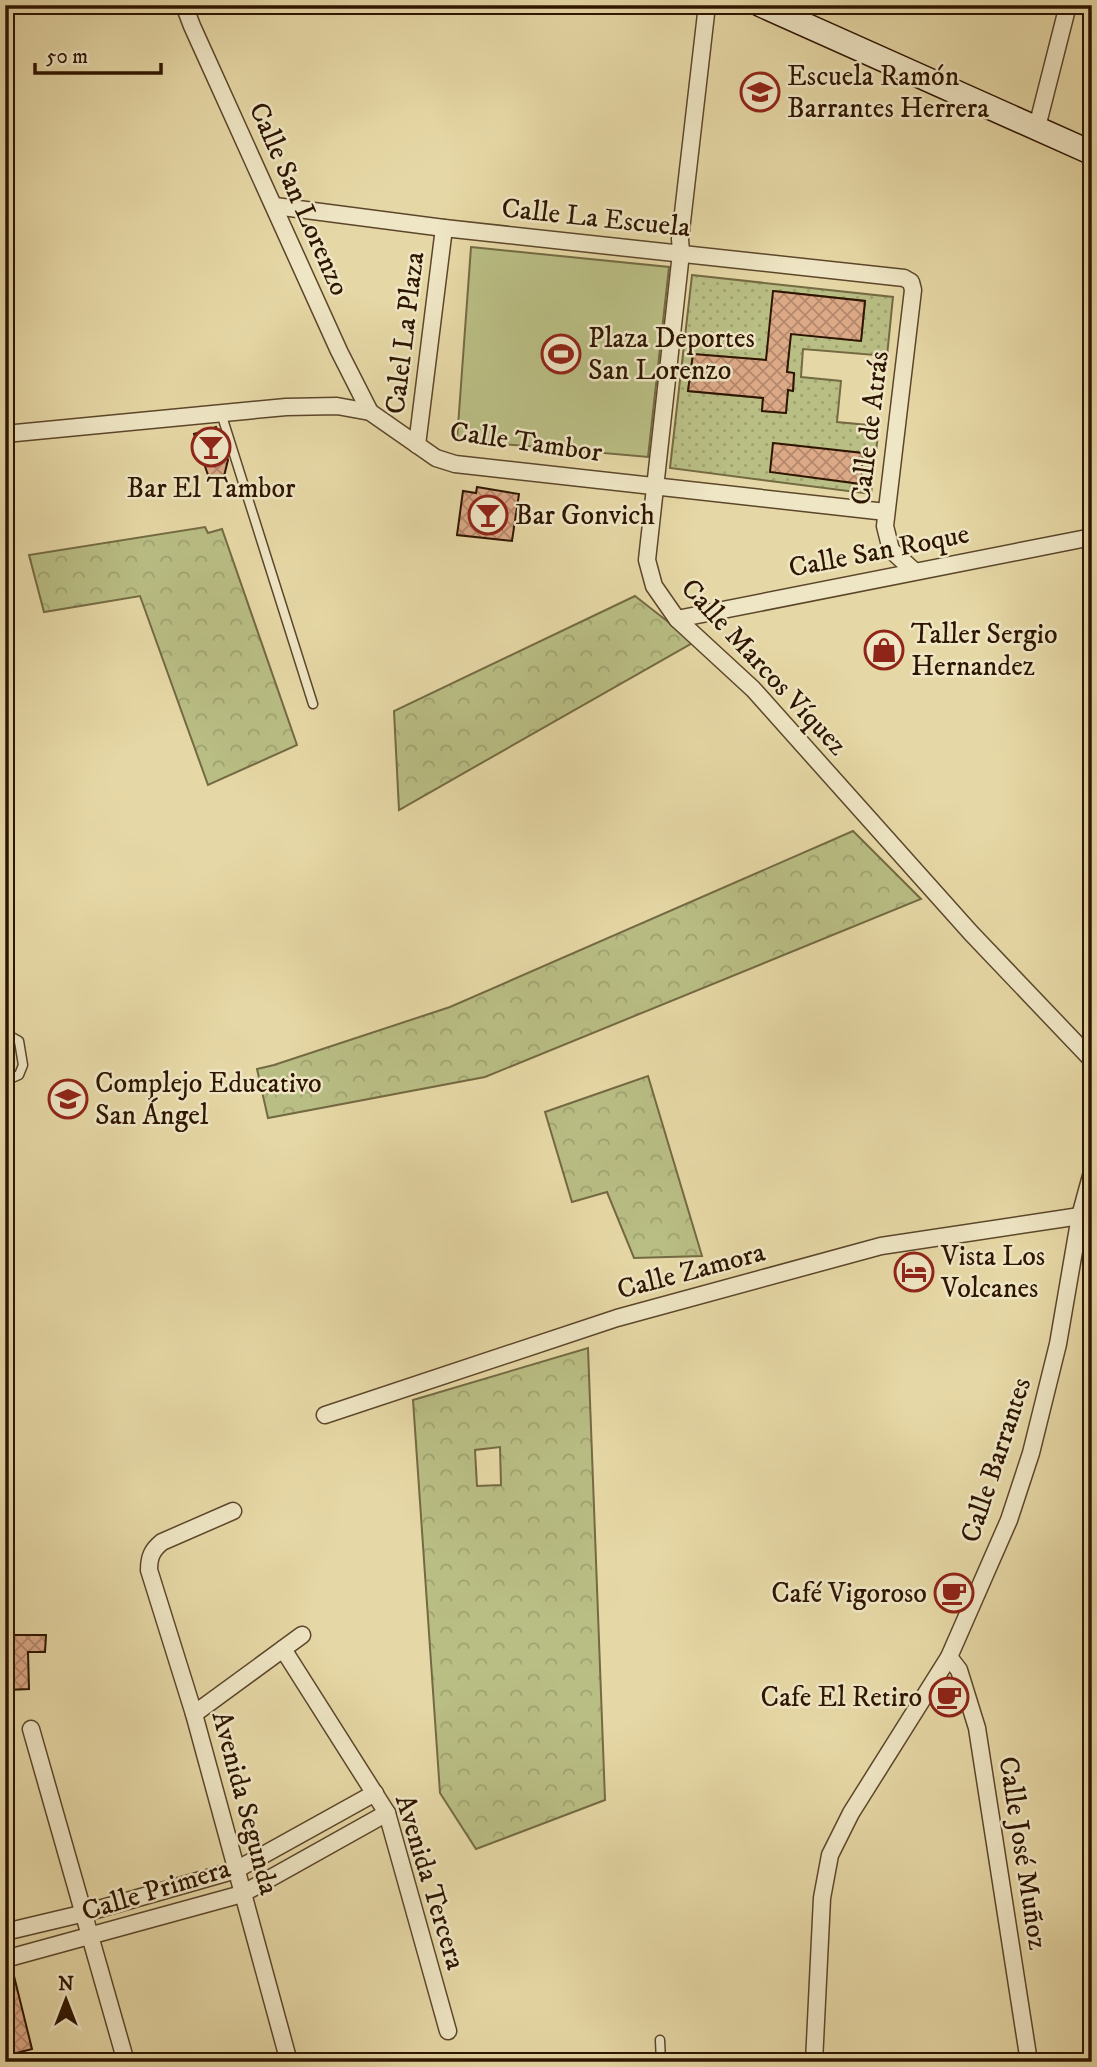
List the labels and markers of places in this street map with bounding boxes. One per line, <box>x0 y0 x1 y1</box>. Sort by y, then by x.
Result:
place label: Escuela Ramón Barrantes Herrera <box>787 59 989 126</box>
school or university icon: Escuela Ramón Barrantes Herrera <box>739 71 781 113</box>
place label: Plaza Deportes San Lorenzo <box>588 321 755 388</box>
sports icon: Plaza Deportes San Lorenzo <box>540 333 582 375</box>
bar icon: Bar El Tambor <box>190 426 232 468</box>
place label: Bar El Tambor <box>127 471 296 506</box>
bar icon: Bar Gonvich <box>467 494 509 536</box>
place label: Bar Gonvich <box>515 498 655 533</box>
place label: Taller Sergio Hernandez <box>911 617 1058 684</box>
shop icon: Taller Sergio Hernandez <box>863 629 905 671</box>
place label: Complejo Educativo San Ángel <box>95 1066 322 1133</box>
school or university icon: Complejo Educativo San Ángel <box>47 1078 89 1120</box>
place label: Vista Los Volcanes <box>940 1239 1045 1306</box>
hotel icon: Vista Los Volcanes <box>893 1251 935 1293</box>
cafe icon: Café Vigoroso <box>933 1572 975 1614</box>
place label: Café Vigoroso <box>771 1576 927 1611</box>
cafe icon: Cafe El Retiro <box>928 1676 970 1718</box>
place label: Cafe El Retiro <box>761 1680 922 1715</box>

